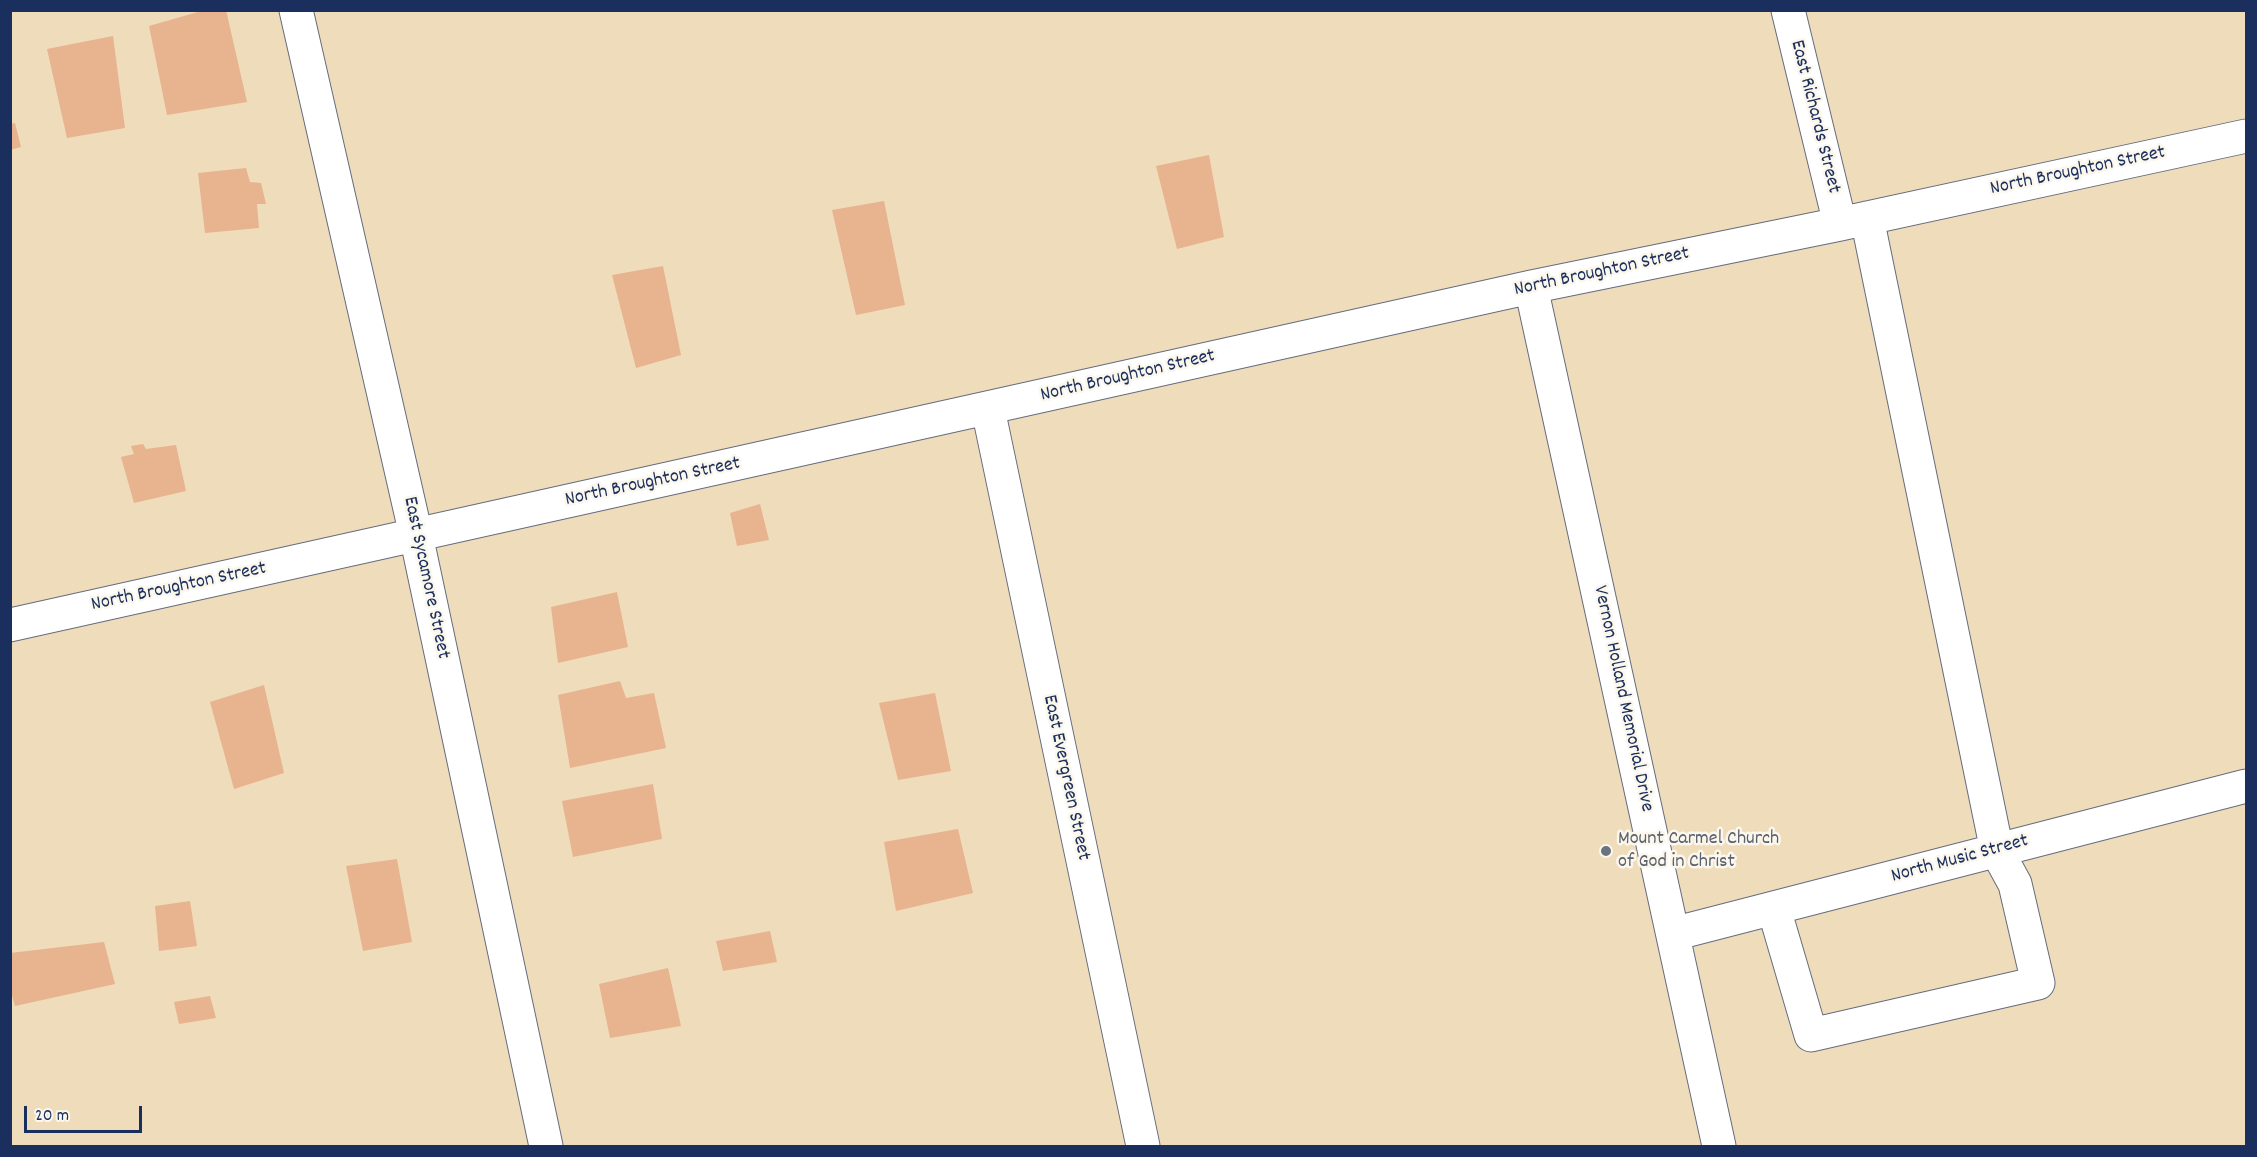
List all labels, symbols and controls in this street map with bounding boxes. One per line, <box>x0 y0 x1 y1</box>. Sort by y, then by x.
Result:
street label: East Richards Street <box>1783 38 1845 196</box>
street label: North Broughton Street <box>1988 142 2168 202</box>
street label: North Broughton Street <box>1512 243 1692 303</box>
street label: North Broughton Street <box>1038 345 1218 409</box>
street label: North Broughton Street <box>563 453 743 513</box>
street label: East Sycamore Street <box>396 495 454 661</box>
street label: North Broughton Street <box>89 558 269 618</box>
street label: Vernon Holland Memorial Drive <box>1586 584 1658 814</box>
street label: East Evergreen Street <box>1036 693 1094 863</box>
place label: Mount Carmel Church of God in Christ <box>1618 828 1779 875</box>
street label: North Music Street <box>1889 830 2031 890</box>
marker: Mount Carmel Church of God in Christ <box>1599 844 1613 858</box>
scale bar <box>27 1094 146 1132</box>
text: 20 m <box>35 1104 69 1129</box>

